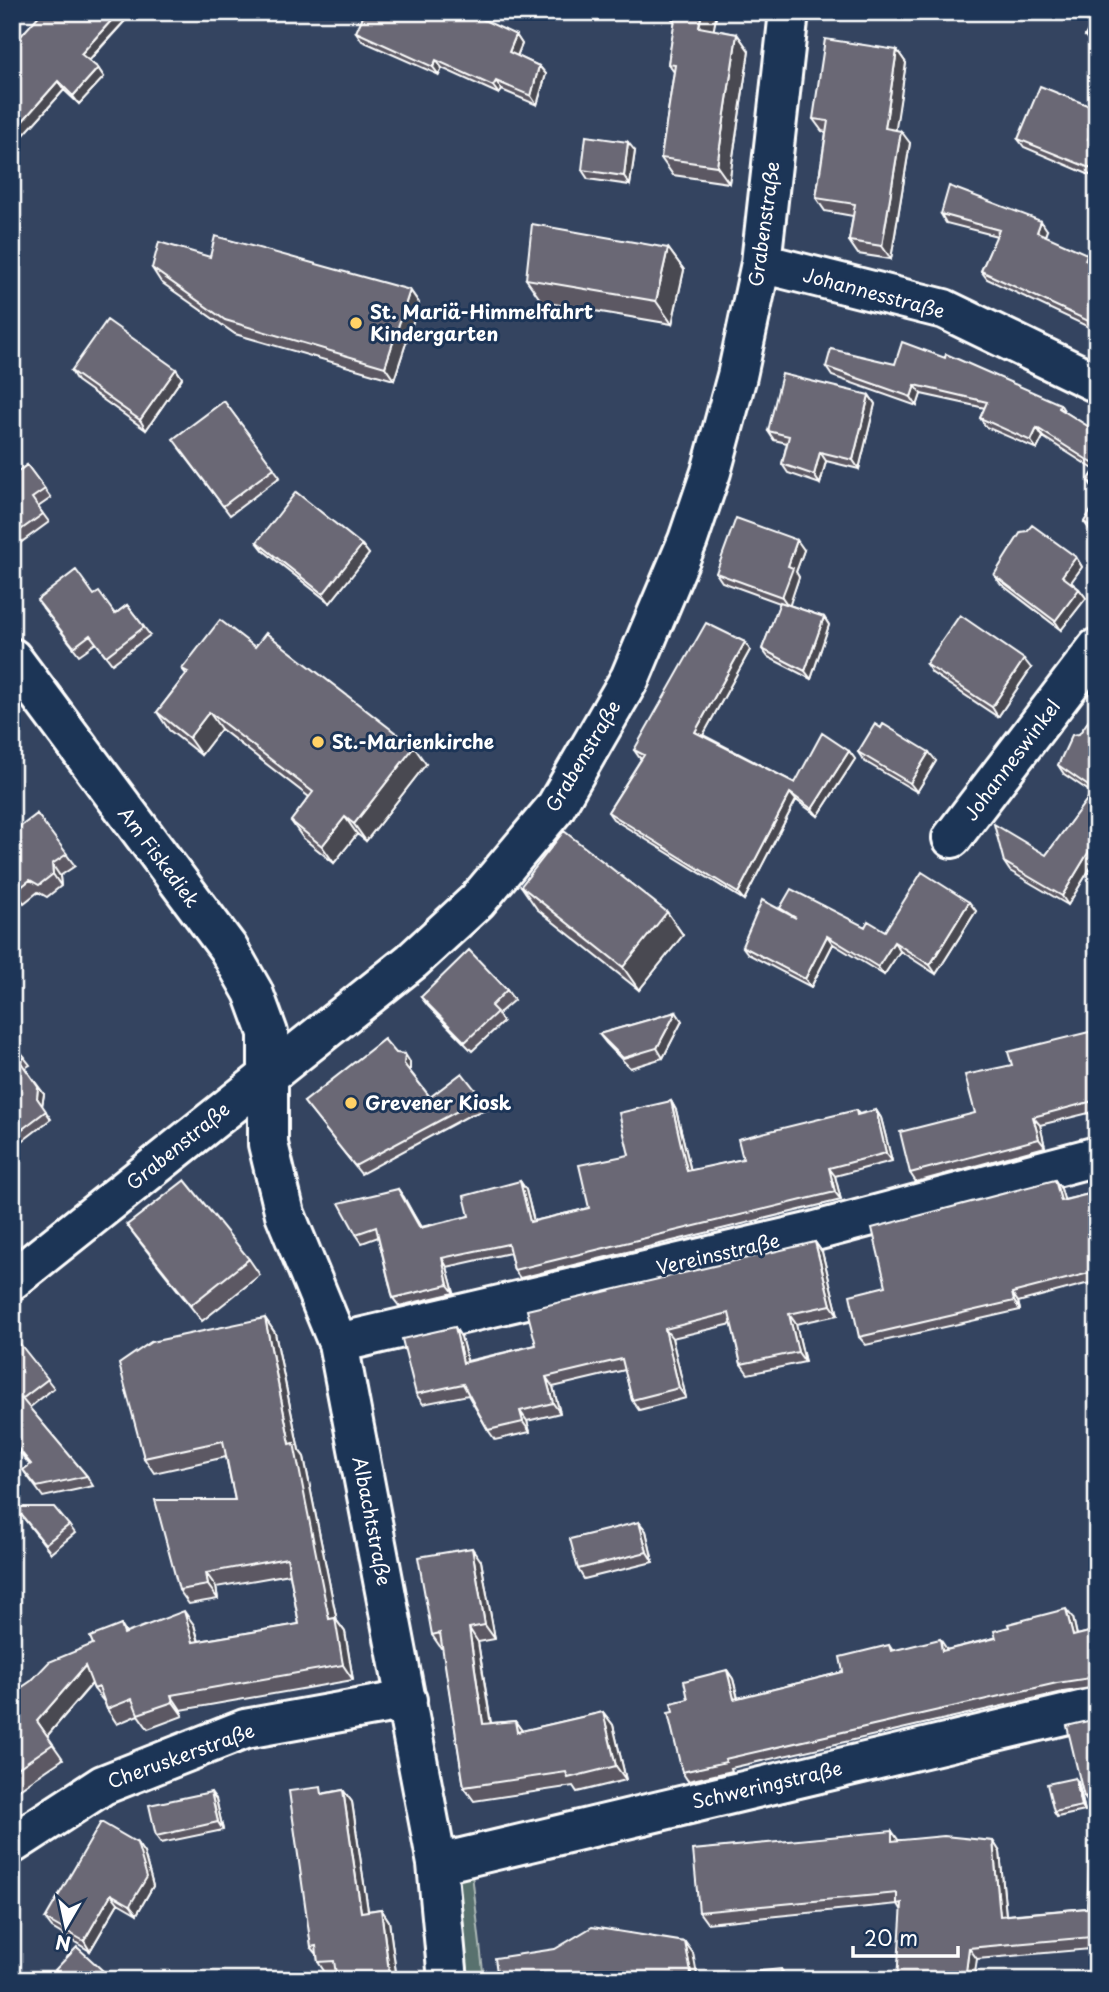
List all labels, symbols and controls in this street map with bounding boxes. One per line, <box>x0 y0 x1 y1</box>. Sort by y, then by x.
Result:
street label: Grabenstraße <box>740 159 786 288</box>
street label: Johannesstraße <box>800 260 948 324</box>
place label: St. Mariä-Himmelfahrt Kindergarten <box>370 297 593 347</box>
marker: St. Mariä-Himmelfahrt Kindergarten <box>348 315 364 331</box>
street label: Johanneswinkel <box>956 693 1066 826</box>
street label: Grabenstraße <box>538 694 627 817</box>
place label: St.-Marienkirche <box>332 727 494 755</box>
marker: St.-Marienkirche <box>310 734 326 750</box>
street label: Am Fiskediek <box>112 800 207 913</box>
place label: Grevener Kiosk <box>365 1088 512 1116</box>
street label: Grabenstraße <box>120 1095 235 1196</box>
marker: Grevener Kiosk <box>343 1095 359 1111</box>
street label: Vereinsstraße <box>653 1225 782 1281</box>
street label: Albachtstraße <box>347 1454 399 1588</box>
street label: Cheruskerstraße <box>103 1715 258 1795</box>
street label: Schweringstraße <box>689 1753 845 1815</box>
north arrow <box>32 1890 102 1960</box>
scale bar <box>853 1915 958 1959</box>
text: 20 m <box>864 1921 918 1953</box>
text: N <box>54 1929 73 1959</box>

